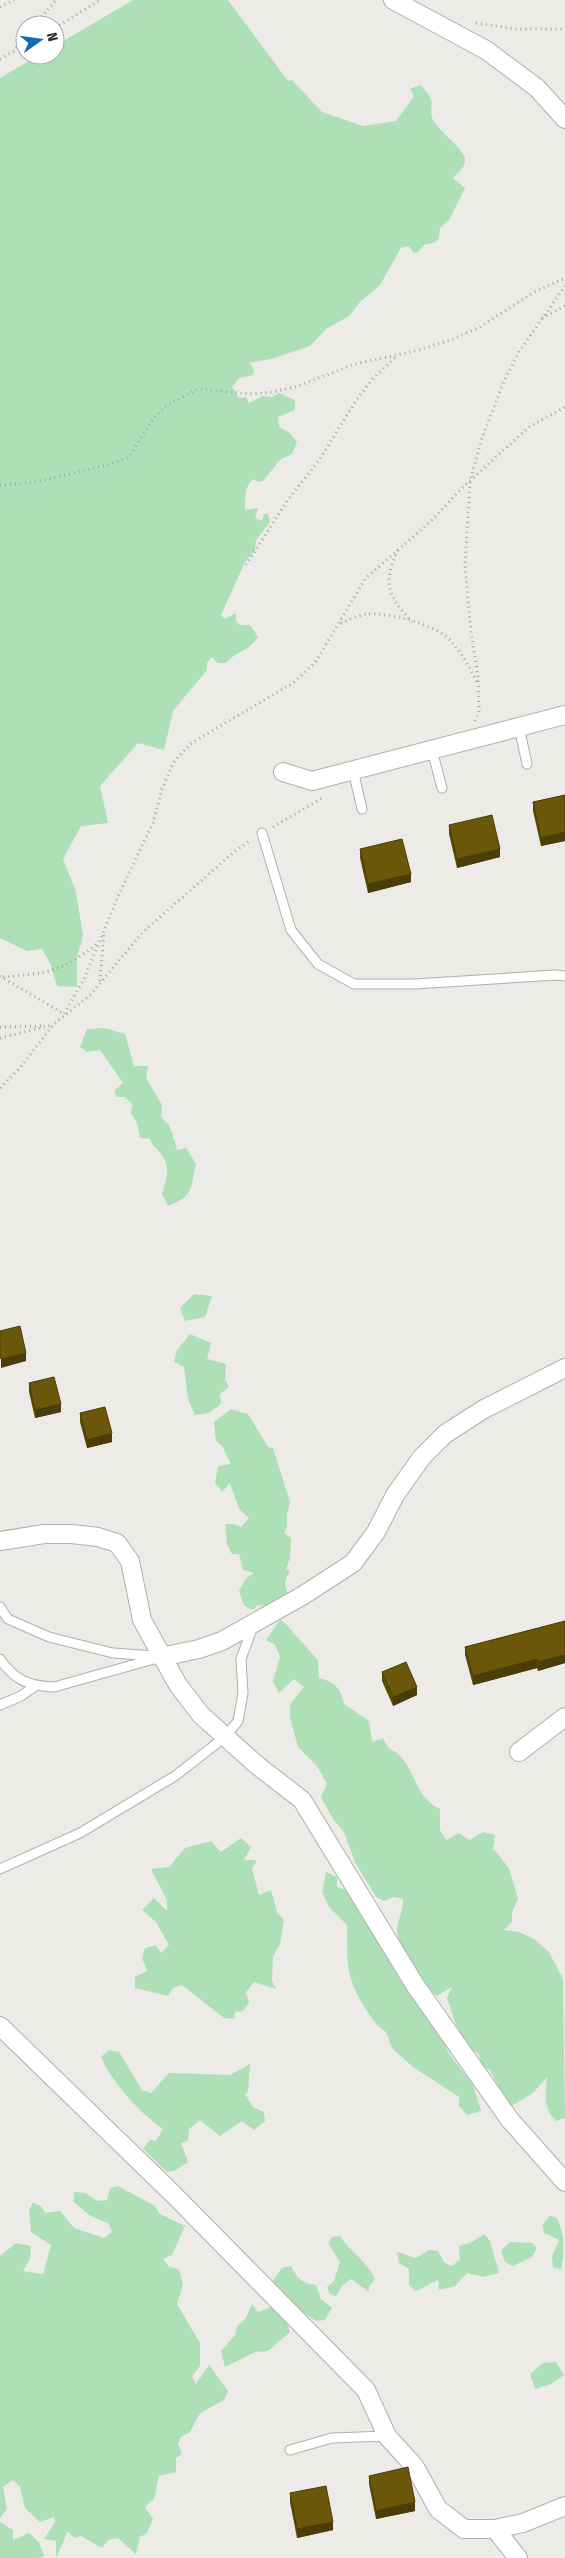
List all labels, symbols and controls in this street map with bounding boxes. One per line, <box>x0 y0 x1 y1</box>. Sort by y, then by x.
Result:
north arrow <box>15 15 65 65</box>
text: N <box>43 31 61 43</box>

